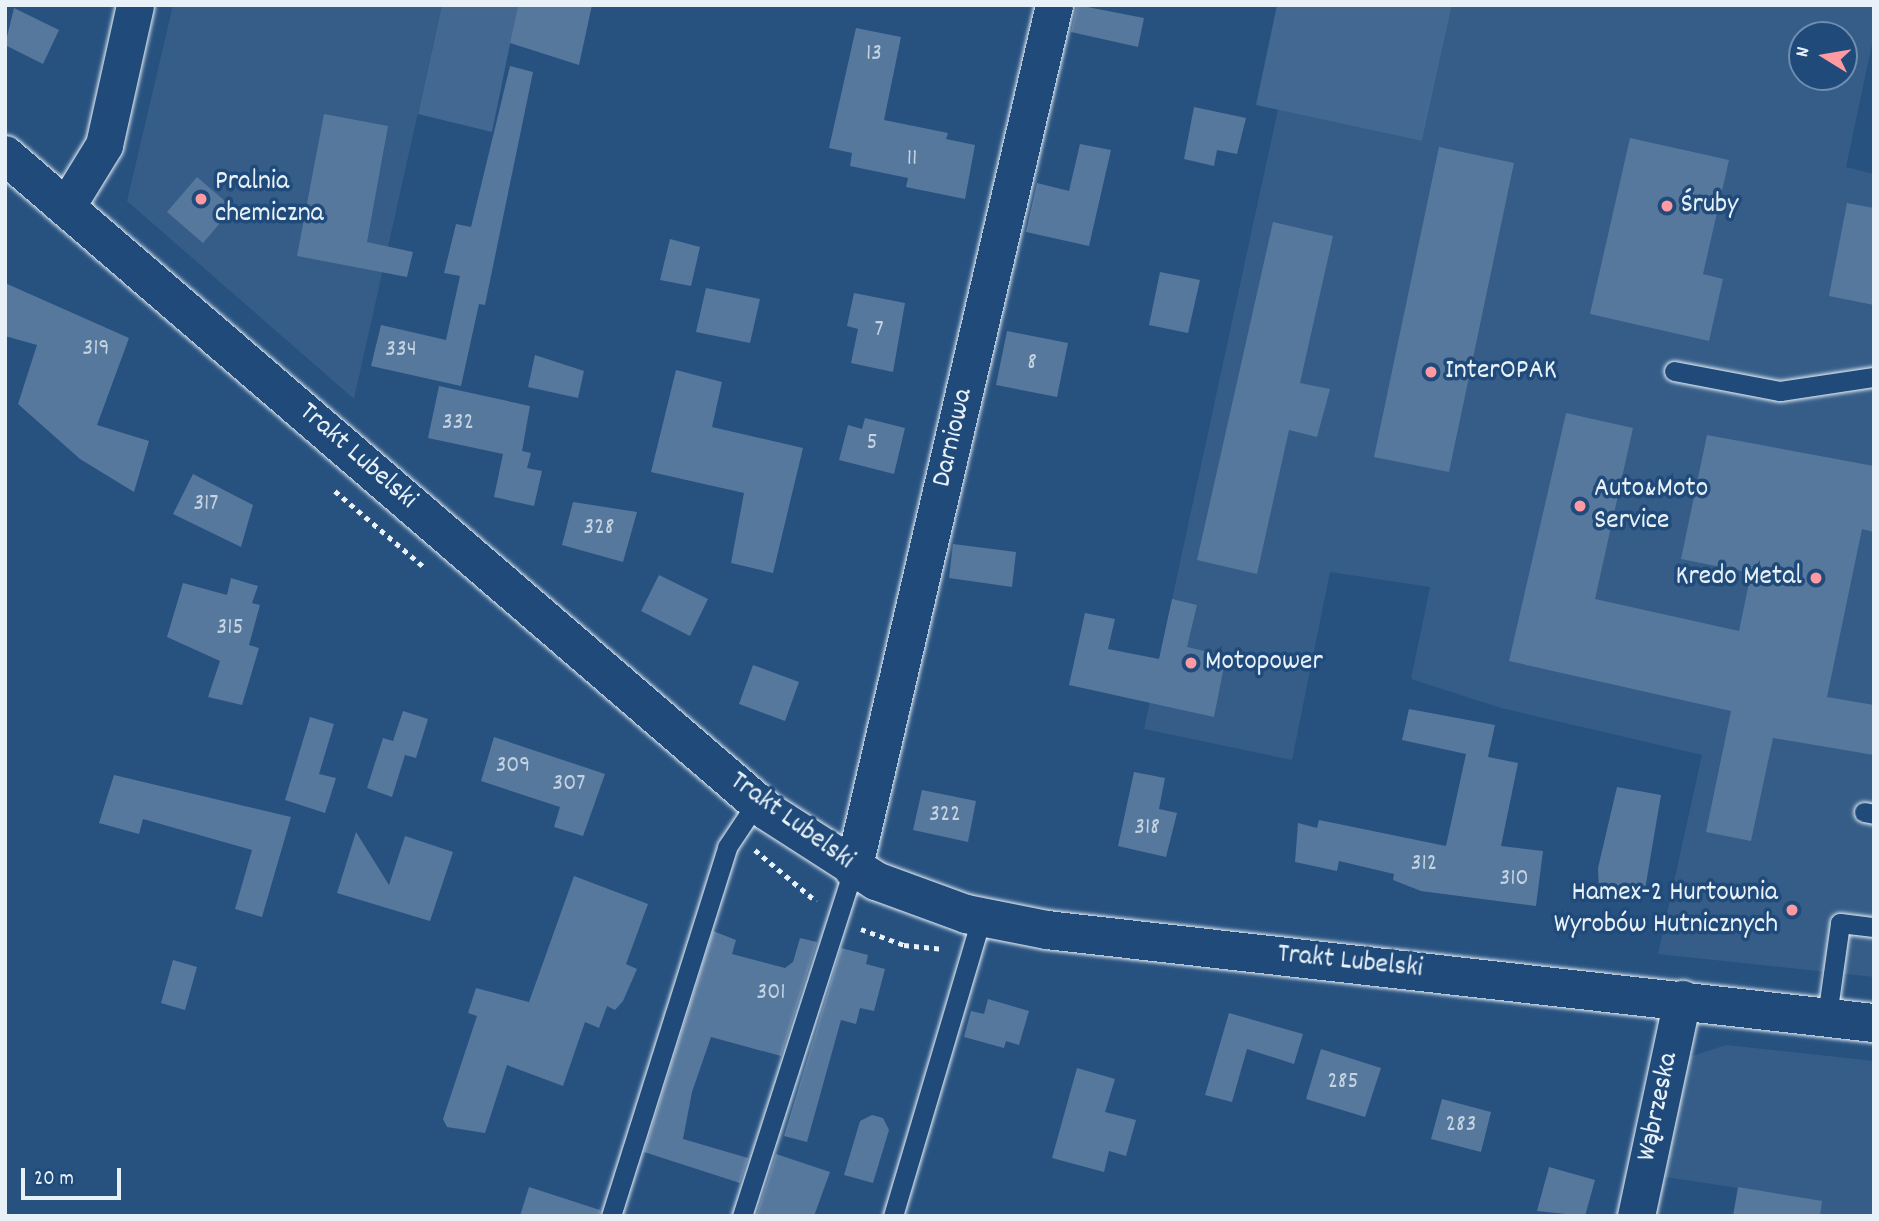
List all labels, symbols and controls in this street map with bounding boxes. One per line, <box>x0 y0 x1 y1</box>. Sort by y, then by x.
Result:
north arrow <box>1788 21 1858 91</box>
house number: 13 <box>866 41 882 69</box>
text: N <box>1790 45 1818 59</box>
house number: 11 <box>907 146 917 174</box>
place label: Pralnia chemiczna <box>215 166 324 232</box>
place label: Śruby <box>1681 189 1738 223</box>
marker: Pralnia chemiczna <box>193 191 209 207</box>
marker: Śruby <box>1659 198 1675 214</box>
house number: 7 <box>874 317 884 345</box>
house number: 319 <box>83 336 109 364</box>
house number: 334 <box>385 337 417 365</box>
house number: 8 <box>1027 350 1037 378</box>
place label: InterOPAK <box>1445 355 1557 389</box>
marker: InterOPAK <box>1423 364 1439 380</box>
street label: Darniowa <box>926 386 982 490</box>
street label: Trakt Lubelski <box>291 396 423 518</box>
house number: 332 <box>442 410 474 438</box>
house number: 5 <box>866 430 878 458</box>
place label: Auto&Moto Service <box>1594 473 1708 539</box>
house number: 317 <box>193 491 219 519</box>
marker: Auto&Moto Service <box>1572 498 1588 514</box>
house number: 328 <box>584 515 614 543</box>
place label: Kredo Metal <box>1675 561 1802 595</box>
marker: Kredo Metal <box>1808 570 1824 586</box>
house number: 315 <box>216 615 244 643</box>
place label: Motopower <box>1205 646 1323 680</box>
marker: Motopower <box>1183 655 1199 671</box>
house number: 309 <box>496 753 530 781</box>
street label: Trakt Lubelski <box>722 766 860 878</box>
house number: 307 <box>553 771 585 799</box>
house number: 322 <box>929 802 961 830</box>
house number: 318 <box>1134 815 1160 843</box>
house number: 312 <box>1411 851 1437 879</box>
house number: 310 <box>1500 866 1528 894</box>
place label: Hamex-2 Hurtownia Wyrobów Hutnicznych <box>1554 877 1778 943</box>
marker: Hamex-2 Hurtownia Wyrobów Hutnicznych <box>1784 902 1800 918</box>
street label: Trakt Lubelski <box>1276 939 1424 987</box>
house number: 301 <box>757 980 785 1008</box>
street label: Wąbrzeska <box>1631 1050 1687 1164</box>
house number: 285 <box>1327 1069 1359 1097</box>
house number: 283 <box>1446 1112 1476 1140</box>
scale bar <box>24 1154 124 1198</box>
text: 20 m <box>34 1165 74 1195</box>

